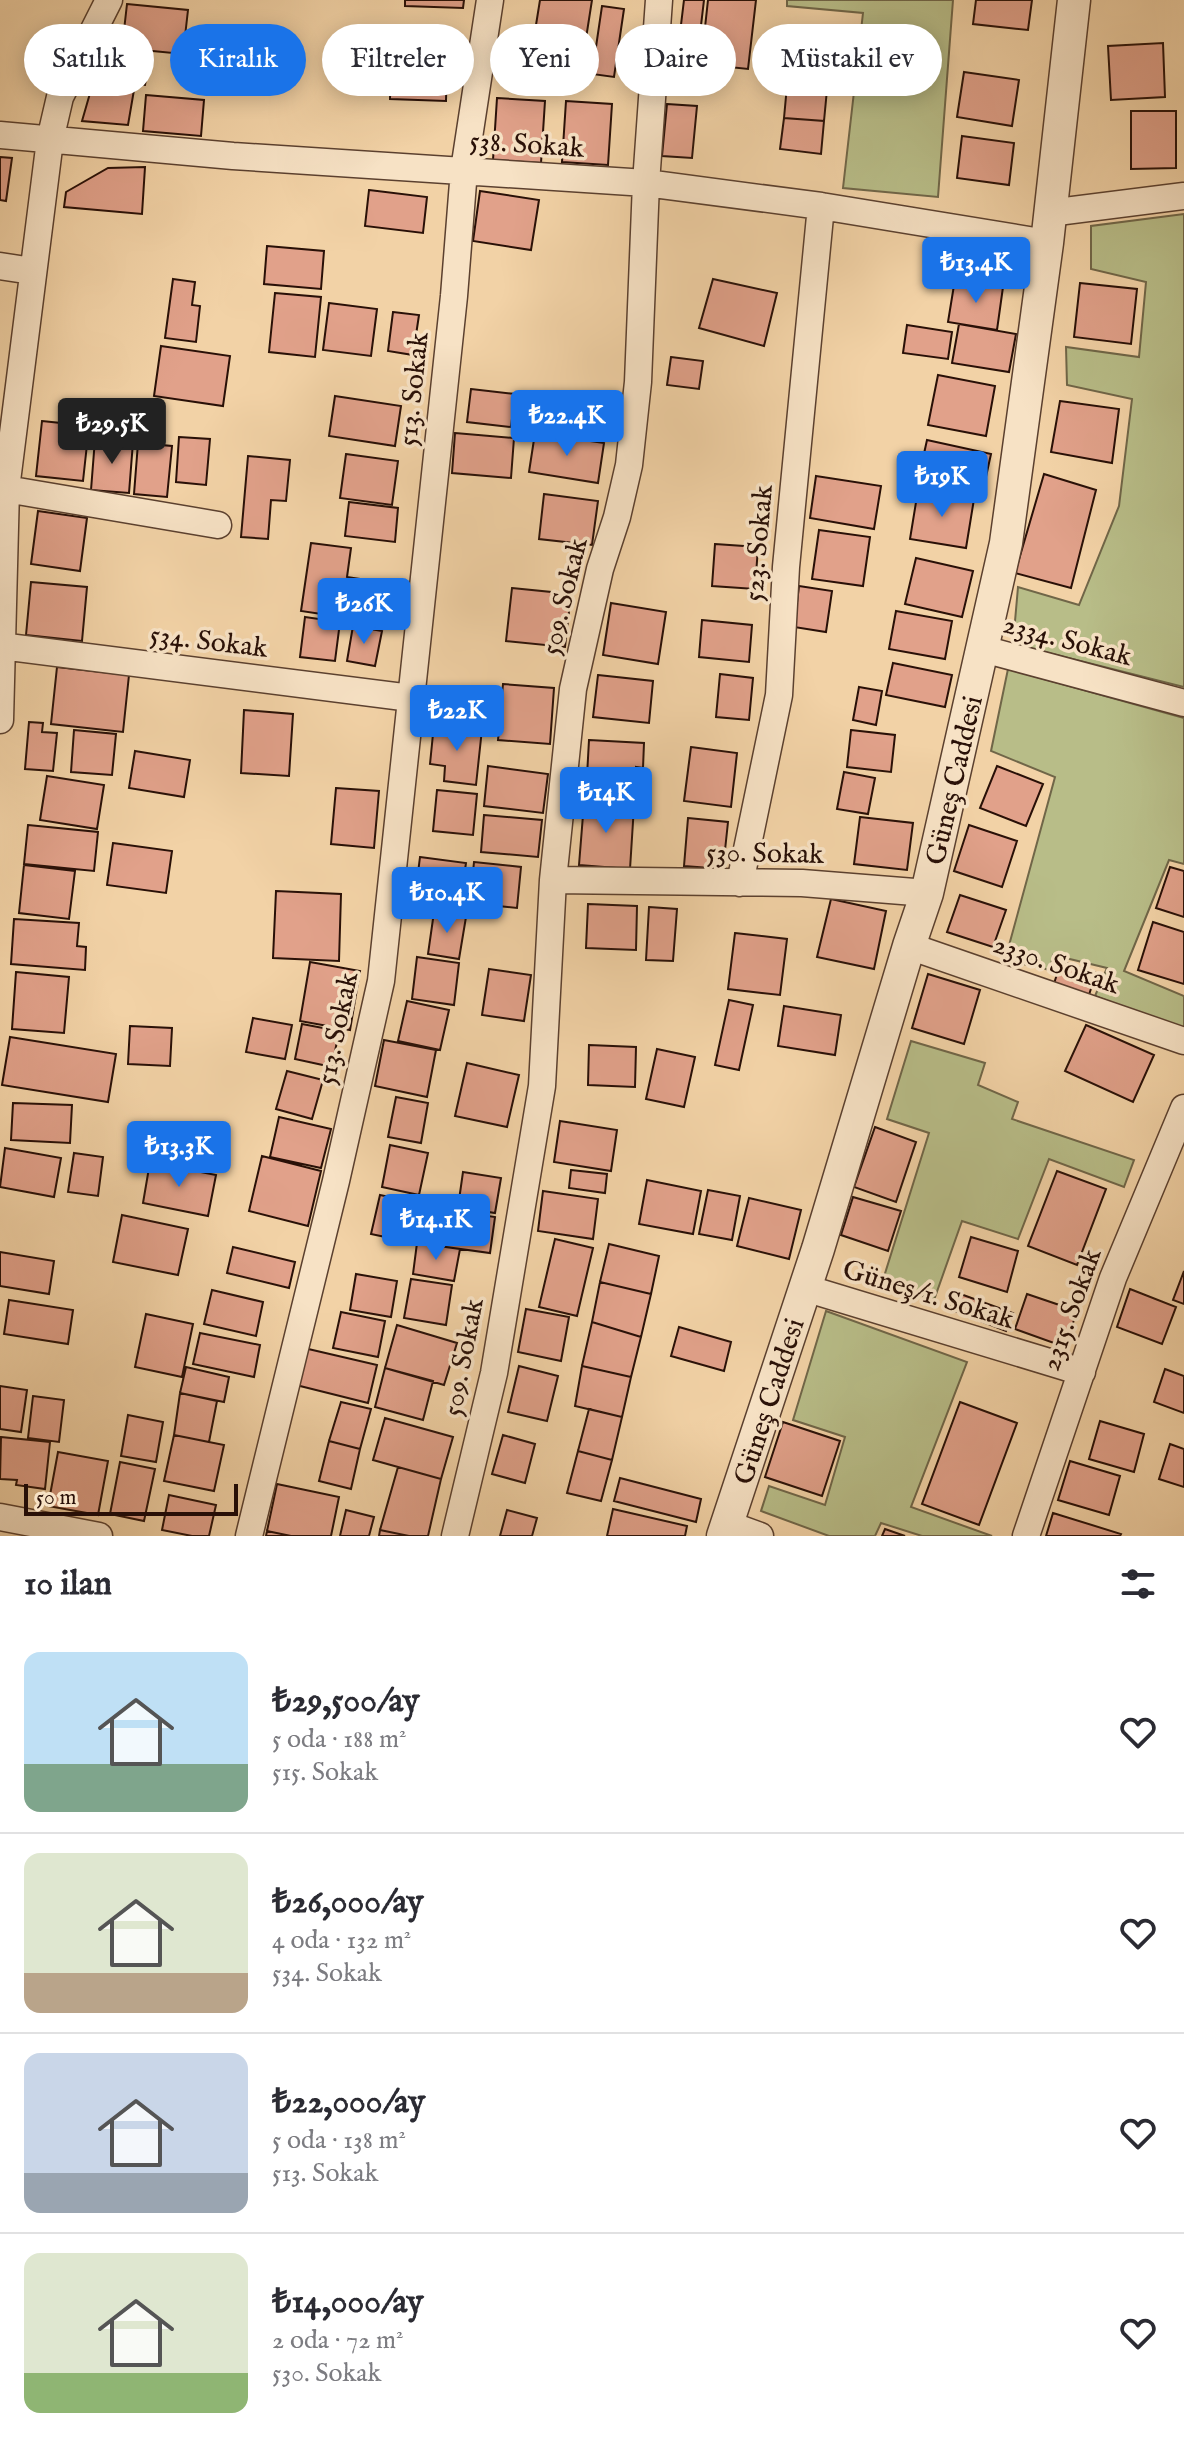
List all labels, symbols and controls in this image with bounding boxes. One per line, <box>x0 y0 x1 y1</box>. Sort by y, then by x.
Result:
chip: Satılık <box>24 24 154 96</box>
chip: Kiralık <box>170 24 306 96</box>
chip: Filtreler <box>322 24 474 96</box>
chip: Yeni <box>490 24 599 96</box>
chip: Daire <box>615 24 736 96</box>
chip: Müstakil ev <box>752 24 942 96</box>
street label: 538. Sokak <box>468 124 586 167</box>
pin: ₺13.4K <box>911 237 1041 305</box>
text: ₺13.4K <box>940 246 1012 279</box>
street label: 513. Sokak <box>391 329 438 448</box>
pin: ₺22.4K <box>502 390 632 458</box>
pin: ₺29.5K <box>47 398 177 466</box>
text: ₺22.4K <box>529 399 605 432</box>
text: ₺29.5K <box>76 407 148 440</box>
pin: ₺19K <box>895 451 989 519</box>
text: ₺19K <box>915 460 969 493</box>
street label: 523. Sokak <box>737 482 782 603</box>
street label: 509. Sokak <box>534 533 597 659</box>
pin: ₺26K <box>317 578 411 646</box>
text: ₺26K <box>336 587 392 620</box>
street label: 2334. Sokak <box>999 607 1137 676</box>
street label: 534. Sokak <box>148 618 271 667</box>
pin: ₺22K <box>410 685 504 753</box>
street label: Güneş Caddesi <box>919 693 992 869</box>
text: ₺22K <box>428 694 486 727</box>
pin: ₺14K <box>559 767 653 835</box>
text: ₺14K <box>578 776 634 809</box>
street label: 530. Sokak <box>706 836 825 873</box>
pin: ₺10.4K <box>382 867 512 935</box>
text: ₺10.4K <box>410 876 484 909</box>
street label: 2330. Sokak <box>988 927 1125 1004</box>
street label: 513. Sokak <box>309 968 368 1088</box>
pin: ₺13.3K <box>114 1121 244 1189</box>
text: ₺13.3K <box>145 1130 213 1163</box>
pin: ₺14.1K <box>371 1194 501 1262</box>
text: ₺14.1K <box>400 1203 472 1236</box>
street label: 2315. Sokak <box>1034 1243 1111 1376</box>
street label: Güneş/1. Sokak <box>838 1253 1019 1338</box>
street label: 509. Sokak <box>436 1294 493 1419</box>
street label: Güneş Caddesi <box>727 1314 814 1489</box>
scale bar <box>24 1480 238 1516</box>
text: 50 m <box>36 1484 77 1512</box>
icon: filters <box>1116 1562 1160 1606</box>
text: 10 ilan <box>24 1563 112 1606</box>
text: ₺29,500/ay <box>272 1680 420 1723</box>
icon: home <box>88 1684 184 1780</box>
icon: heart <box>1116 1710 1160 1754</box>
text: 5 oda · 188 m² <box>272 1723 406 1756</box>
text: 515. Sokak <box>272 1756 378 1789</box>
text: ₺26,000/ay <box>272 1881 424 1924</box>
icon: home <box>88 1885 184 1981</box>
icon: heart <box>1116 1911 1160 1955</box>
text: 4 oda · 132 m² <box>272 1924 411 1957</box>
text: 534. Sokak <box>272 1957 382 1990</box>
text: ₺22,000/ay <box>272 2081 425 2124</box>
icon: home <box>88 2085 184 2181</box>
icon: heart <box>1116 2111 1160 2155</box>
text: 5 oda · 138 m² <box>272 2124 406 2157</box>
text: 513. Sokak <box>272 2157 378 2190</box>
text: ₺14,000/ay <box>272 2281 424 2324</box>
icon: home <box>88 2285 184 2381</box>
icon: heart <box>1116 2311 1160 2355</box>
text: 2 oda · 72 m² <box>272 2324 403 2357</box>
text: 530. Sokak <box>272 2357 381 2390</box>

